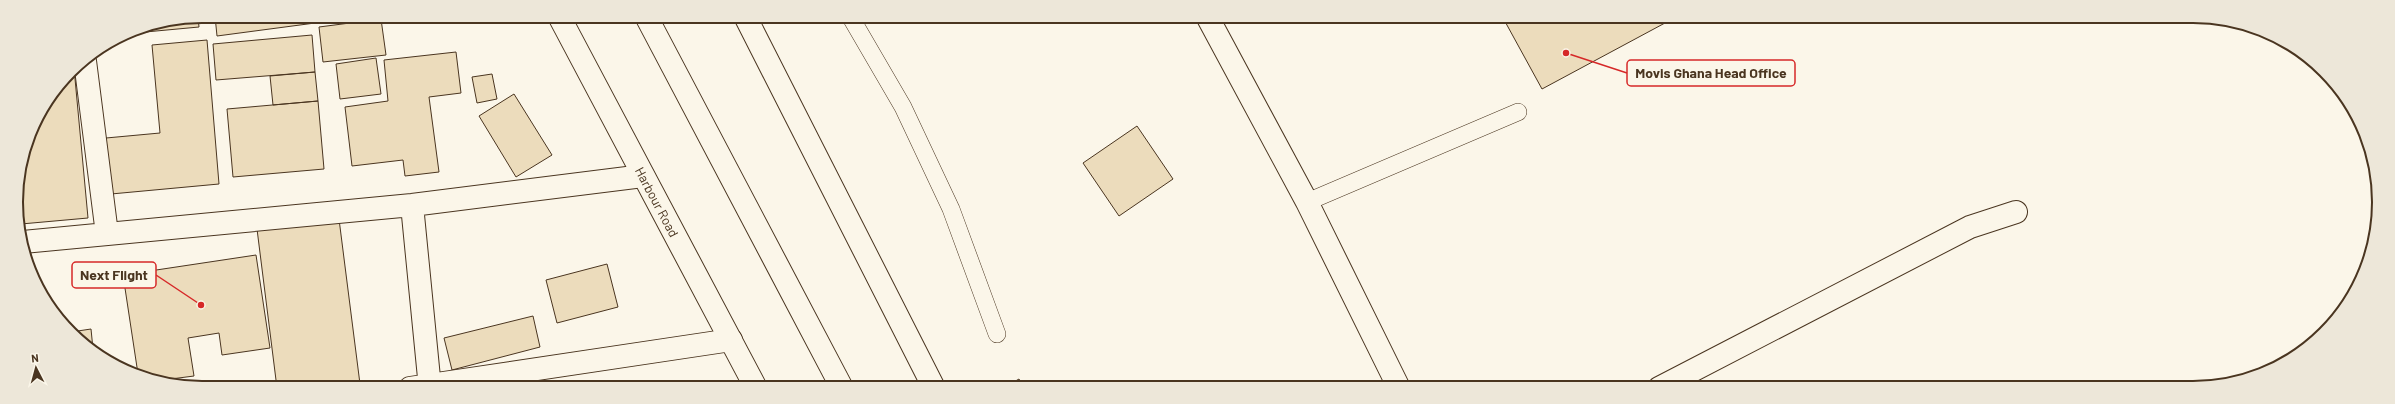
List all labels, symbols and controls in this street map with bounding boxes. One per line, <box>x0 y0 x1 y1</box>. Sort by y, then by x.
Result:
callout: Movis Ghana Head Office <box>1627 60 1795 86</box>
text: Movis Ghana Head Office <box>1635 64 1787 81</box>
street label: Harbour Road <box>632 164 682 240</box>
callout: Next Flight <box>72 262 156 288</box>
text: Next Flight <box>80 266 148 283</box>
north arrow <box>16 348 56 388</box>
text: N <box>31 351 39 364</box>

